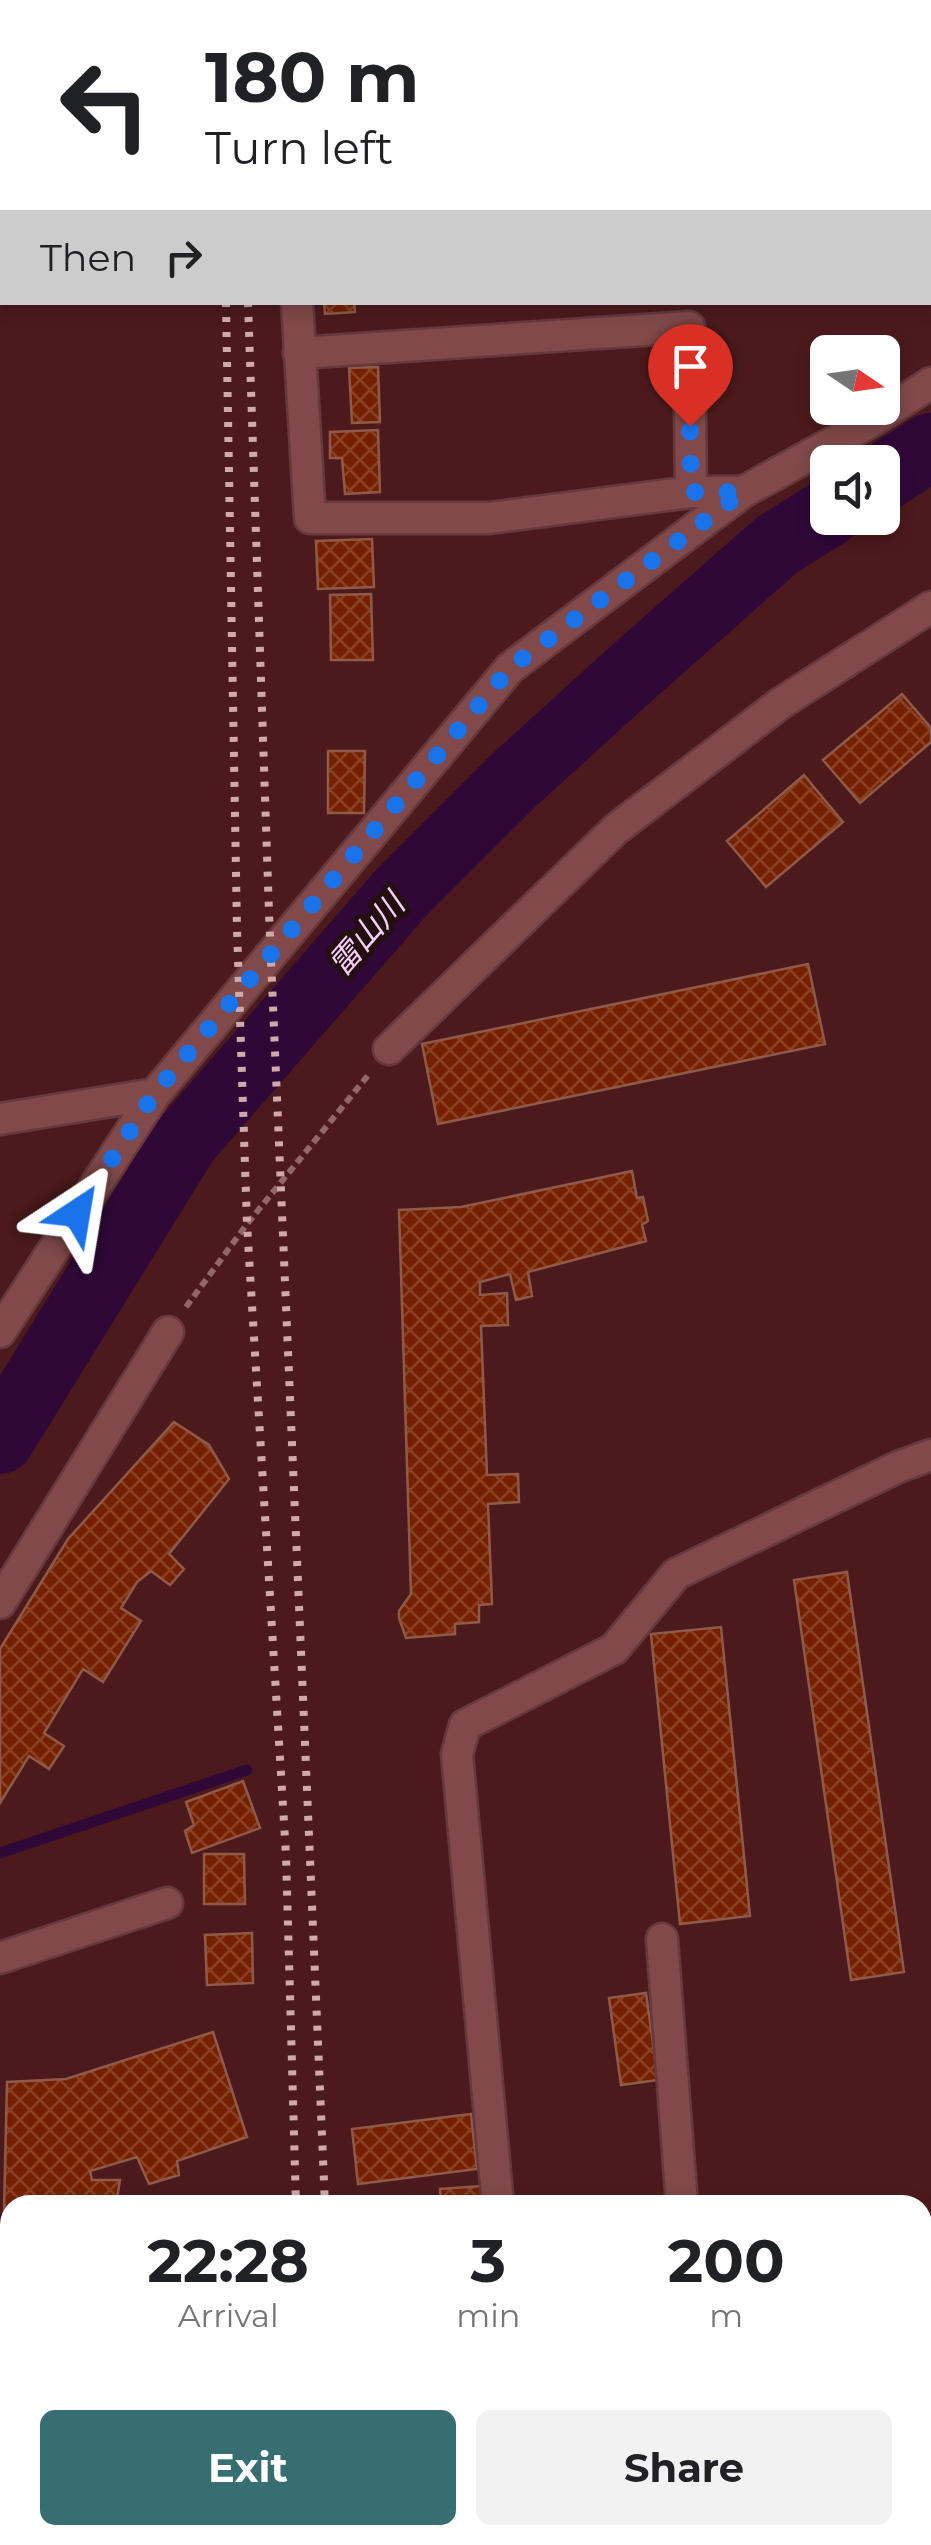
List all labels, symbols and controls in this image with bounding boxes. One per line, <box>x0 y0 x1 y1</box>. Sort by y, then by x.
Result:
text: 180 m <box>205 34 419 120</box>
icon: left <box>40 40 170 170</box>
text: Turn left <box>205 120 393 175</box>
icon: right <box>156 230 211 285</box>
text: Then <box>40 234 136 281</box>
pin <box>648 324 733 427</box>
north arrow <box>810 335 900 425</box>
map controls <box>810 335 900 535</box>
icon: arrive <box>663 339 718 394</box>
button: sound <box>810 445 900 535</box>
water label: 雷山川 <box>320 883 414 983</box>
position arrow <box>25 1161 129 1265</box>
text: 22:28 <box>147 2224 309 2297</box>
text: 3 <box>471 2224 506 2297</box>
text: 200 <box>668 2224 785 2297</box>
text: Arrival <box>178 2296 279 2335</box>
text: min <box>456 2296 520 2335</box>
text: m <box>709 2296 743 2335</box>
button: Exit <box>40 2410 456 2525</box>
button: Share <box>476 2410 892 2525</box>

